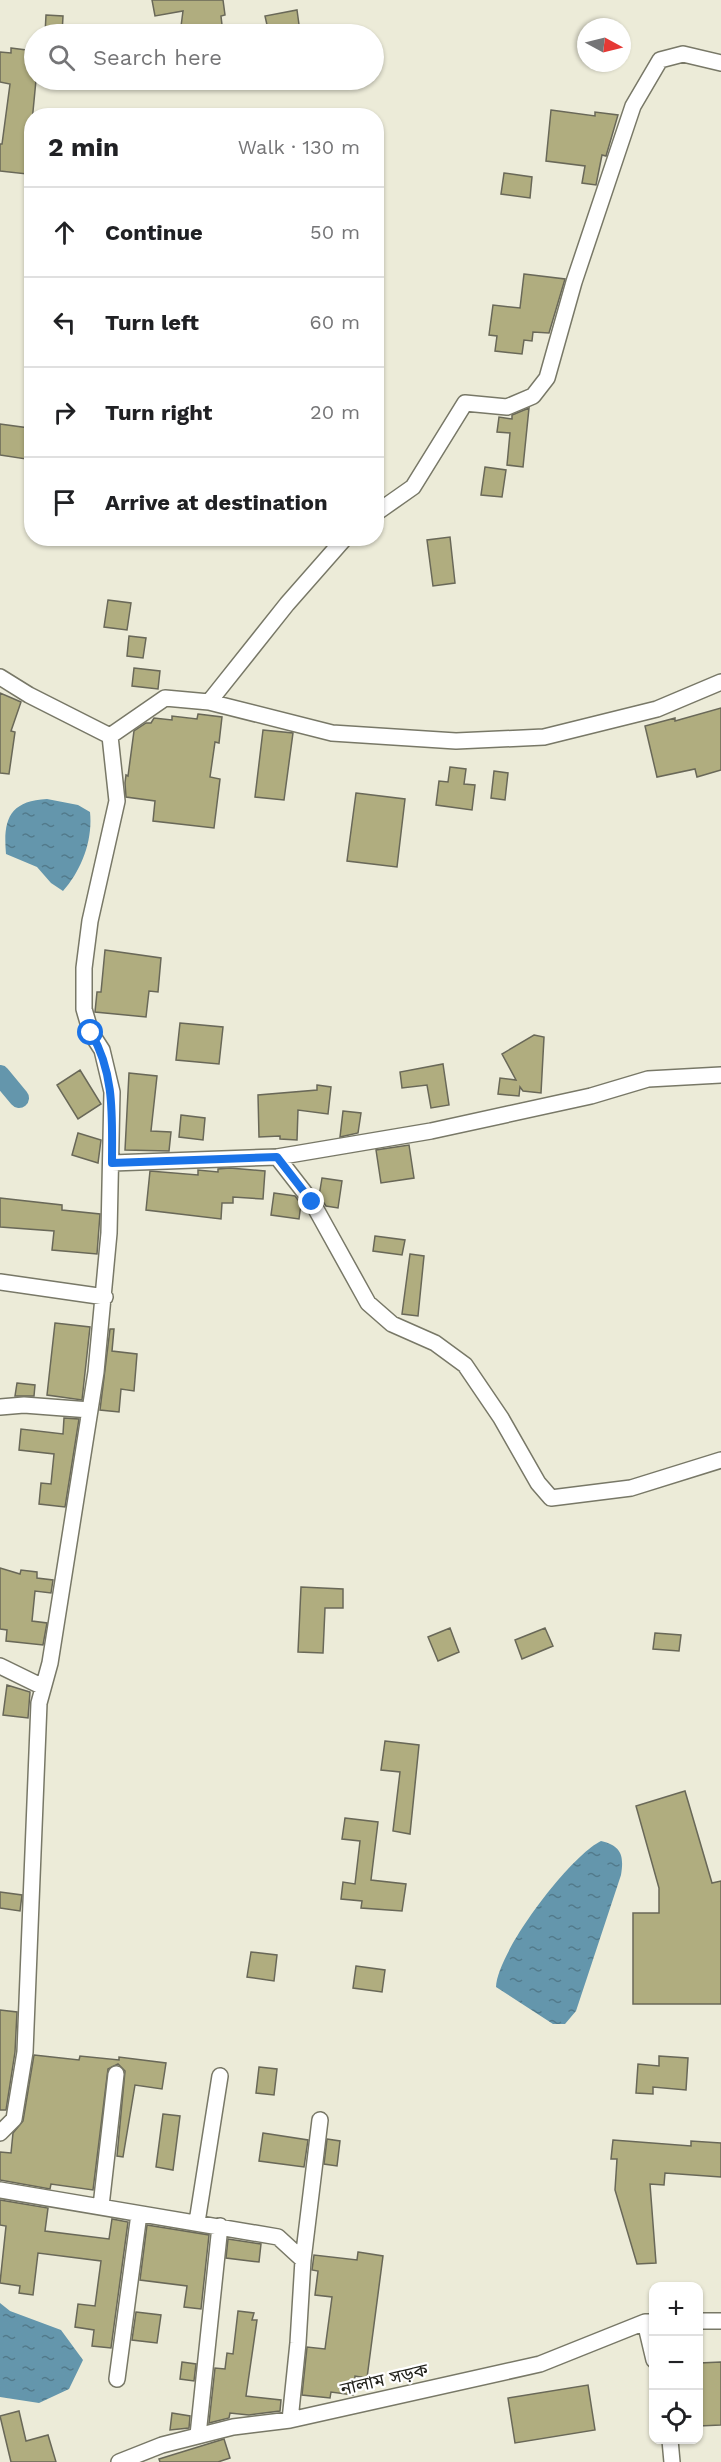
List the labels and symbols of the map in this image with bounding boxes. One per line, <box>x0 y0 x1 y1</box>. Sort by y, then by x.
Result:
north arrow <box>577 18 631 72</box>
route start <box>77 1019 103 1045</box>
route end <box>298 1188 324 1214</box>
street label: নালাম সড়ক <box>337 2359 430 2399</box>

